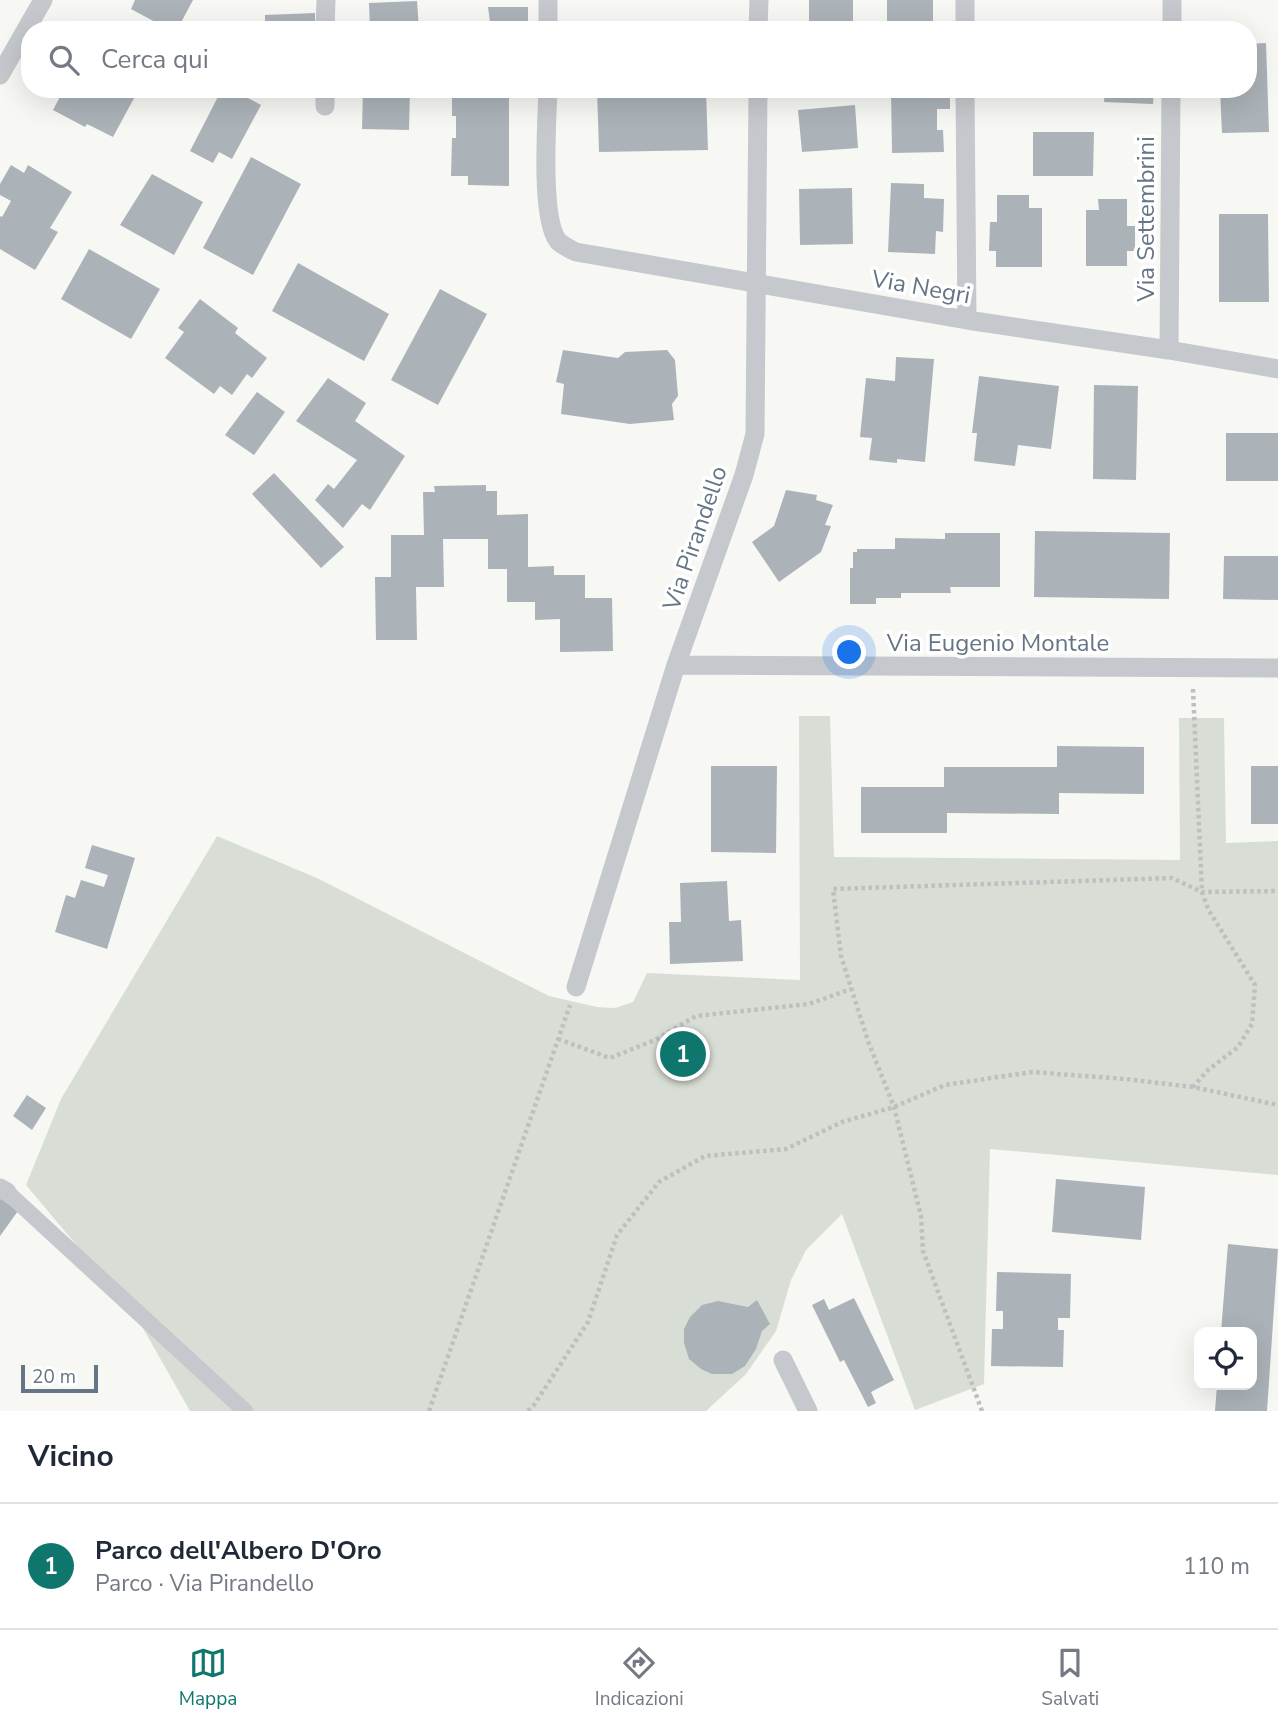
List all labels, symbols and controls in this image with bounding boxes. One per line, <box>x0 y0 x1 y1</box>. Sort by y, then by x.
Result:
search box <box>21 21 1257 98</box>
icon: search <box>45 41 83 79</box>
text: Cerca qui <box>101 42 209 77</box>
street label: Via Settembrini <box>1130 136 1162 303</box>
street label: Via Negri <box>868 262 973 311</box>
street label: Via Pirandello <box>655 462 735 615</box>
street label: Via Eugenio Montale <box>886 627 1109 659</box>
your location <box>832 635 866 669</box>
pin: 1 <box>660 1028 706 1080</box>
map controls <box>1194 1327 1257 1390</box>
button: locate <box>1194 1327 1257 1390</box>
scale bar <box>21 1362 98 1394</box>
text: 20 m <box>32 1364 76 1390</box>
text: Vicino <box>28 1436 114 1477</box>
text: Parco dell'Albero D'Oro <box>95 1533 382 1568</box>
text: 1 <box>44 1551 58 1582</box>
text: 110 m <box>1183 1551 1250 1582</box>
text: Parco · Via Pirandello <box>95 1568 314 1599</box>
tab: Mappa <box>179 1644 237 1712</box>
tab: Indicazioni <box>595 1644 684 1712</box>
tab: Salvati <box>1041 1644 1099 1712</box>

